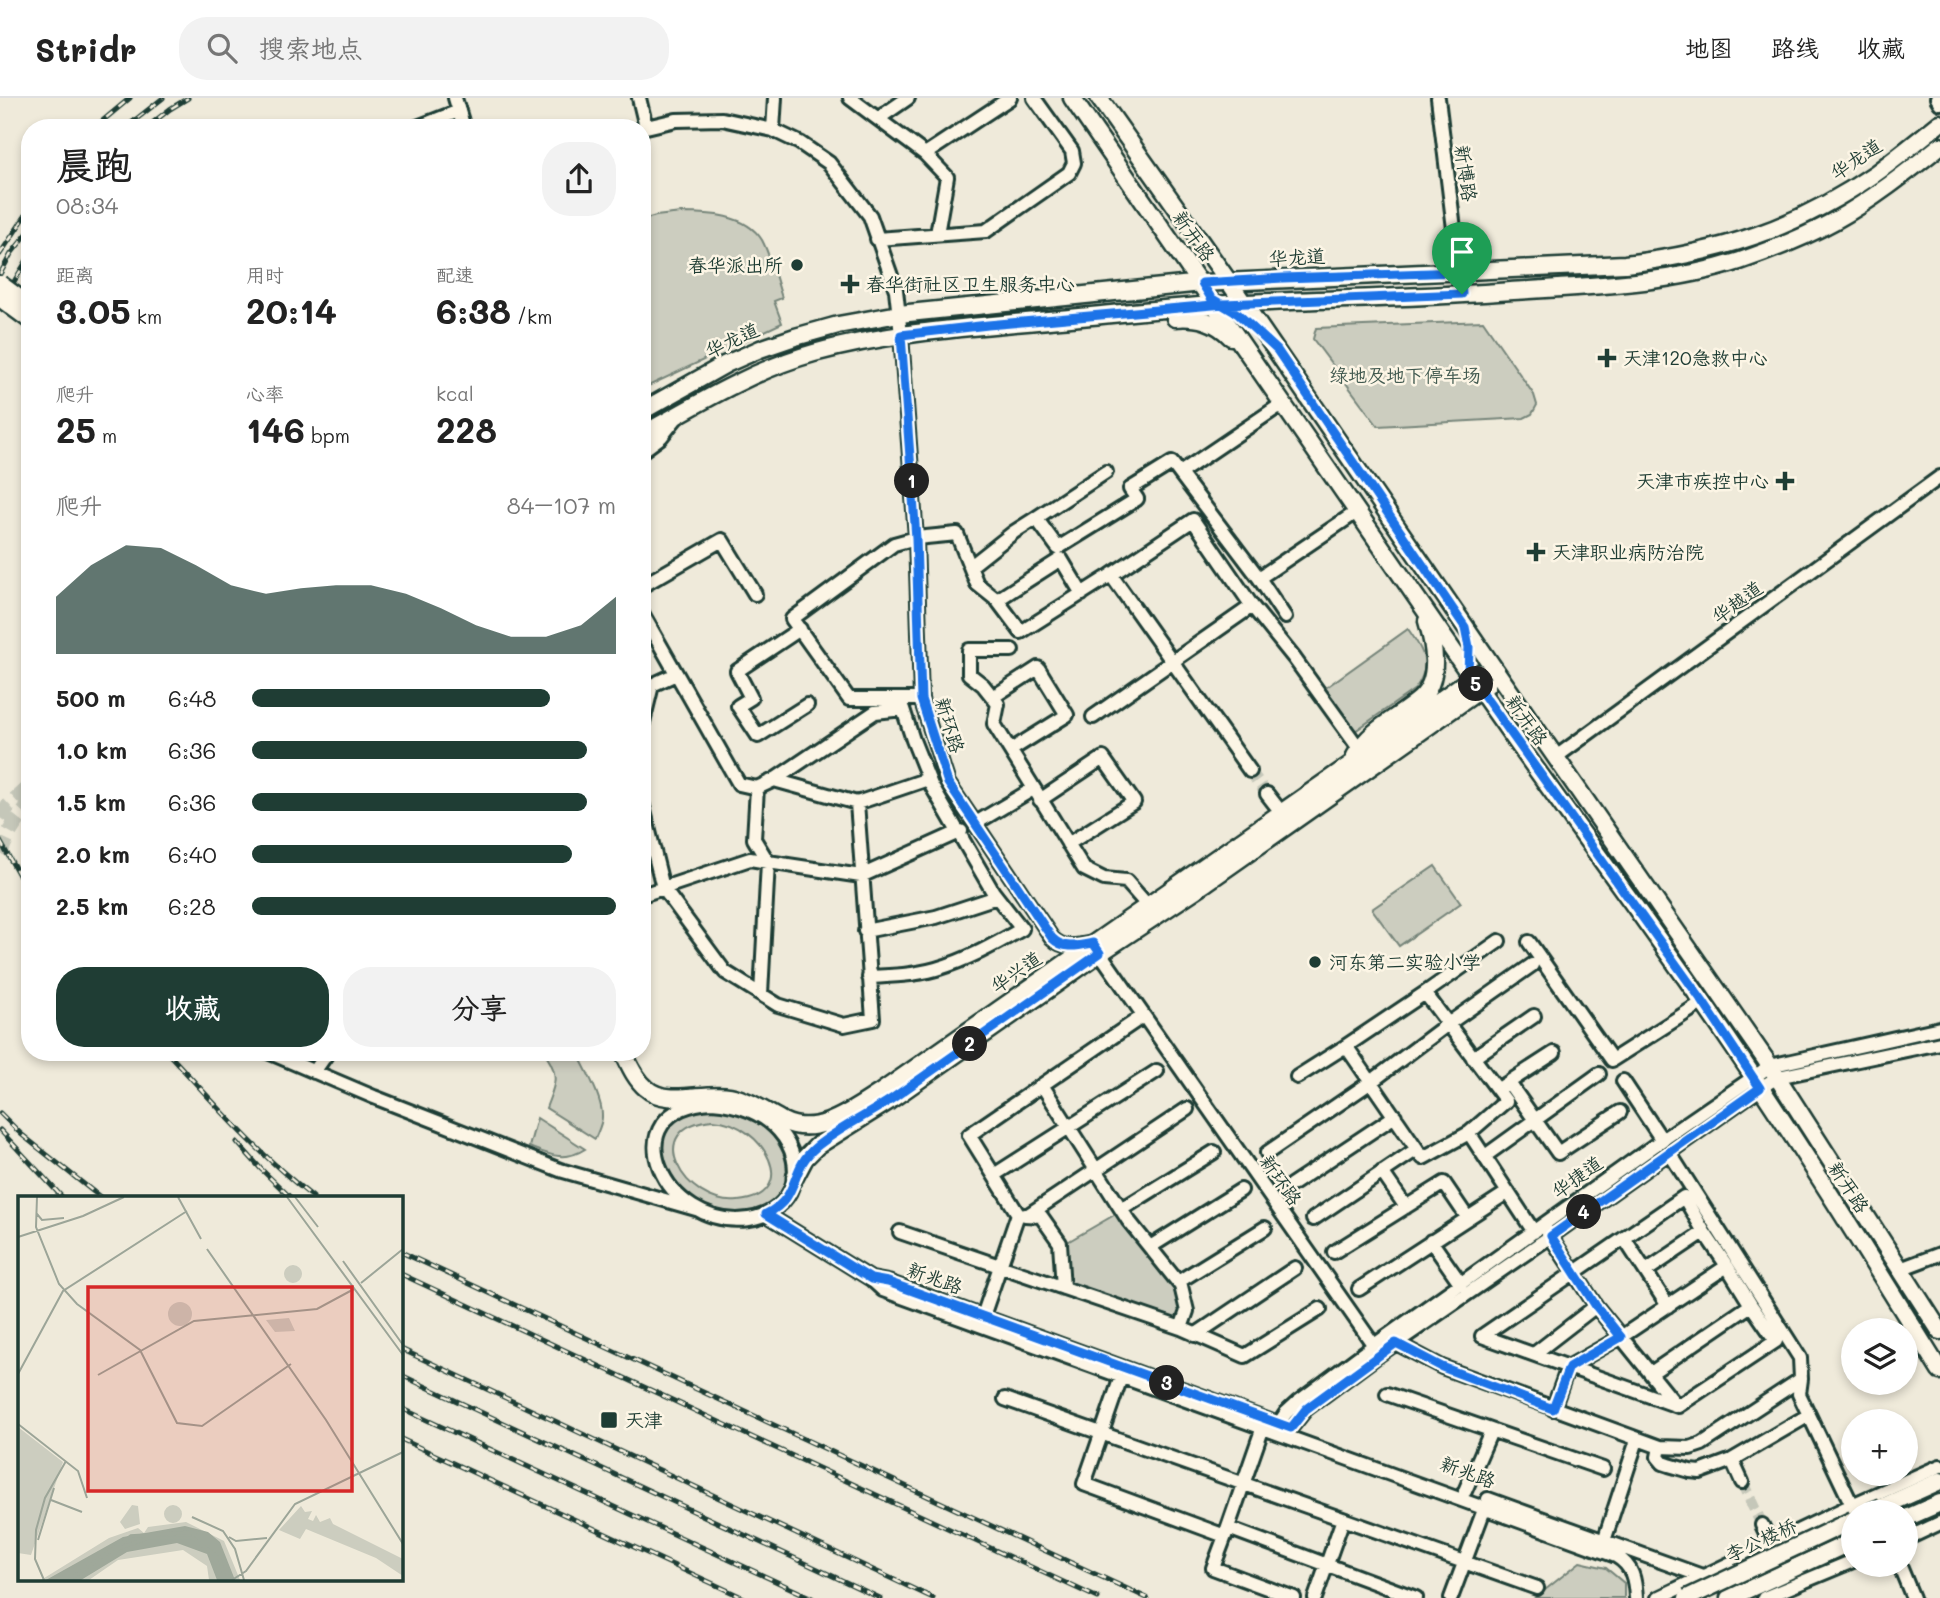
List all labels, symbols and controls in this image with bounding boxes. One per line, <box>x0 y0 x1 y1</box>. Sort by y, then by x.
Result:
search box <box>179 17 669 80</box>
text: Stridr <box>35 27 137 70</box>
icon: search <box>203 29 241 67</box>
text: 搜索地点 <box>259 31 363 65</box>
text: 地图 <box>1685 32 1733 63</box>
text: 路线 <box>1771 32 1819 63</box>
text: 收藏 <box>1857 32 1905 63</box>
street label: 华龙道 <box>1825 132 1886 185</box>
text: 晨跑 <box>56 139 132 189</box>
button: share <box>542 142 616 216</box>
street label: 新博路 <box>1450 143 1483 203</box>
text: 08:34 <box>56 190 118 220</box>
street label: 新开路 <box>1168 205 1221 266</box>
pin <box>1432 222 1492 294</box>
icon: arrive <box>1443 233 1481 271</box>
street label: 华龙道 <box>1268 243 1326 270</box>
place label: 春华派出所 <box>688 252 783 277</box>
marker: 春华派出所 <box>789 257 805 273</box>
text: 距离 <box>56 262 94 287</box>
text: 用时 <box>246 262 284 287</box>
text: 配速 <box>436 262 474 287</box>
place label: 春华街社区卫生服务中心 <box>866 271 1075 296</box>
marker: 春华街社区卫生服务中心 <box>840 274 860 294</box>
text: 3.05 <box>56 287 131 333</box>
text: 20:14 <box>246 287 337 333</box>
text: 6:38 <box>436 287 511 333</box>
text: km <box>131 304 162 329</box>
text: /km <box>511 304 552 329</box>
street label: 华龙道 <box>701 316 763 363</box>
place label: 天津120急救中心 <box>1623 345 1768 370</box>
marker: 天津120急救中心 <box>1597 348 1617 368</box>
park label: 绿地及地下停车场 <box>1329 362 1481 387</box>
text: 爬升 <box>56 381 94 406</box>
text: 心率 <box>246 381 284 406</box>
text: kcal <box>436 381 474 406</box>
text: 25 <box>56 406 96 452</box>
text: 146 <box>246 406 305 452</box>
text: 228 <box>436 406 497 452</box>
text: m <box>96 423 117 448</box>
text: bpm <box>305 423 350 448</box>
pin: 1 <box>894 464 930 498</box>
text: 1 <box>907 468 916 493</box>
place label: 天津市疾控中心 <box>1636 468 1769 493</box>
marker: 天津市疾控中心 <box>1775 471 1795 491</box>
text: 爬升 <box>56 490 102 520</box>
text: 84–107 m <box>507 490 616 520</box>
place label: 天津职业病防治院 <box>1552 539 1704 564</box>
marker: 天津职业病防治院 <box>1526 542 1546 562</box>
street label: 华越道 <box>1706 575 1767 628</box>
pin: 5 <box>1458 666 1494 702</box>
text: 5 <box>1470 671 1481 696</box>
text: 500 m <box>56 683 126 713</box>
text: 6:48 <box>168 683 216 713</box>
street label: 新开路 <box>1501 689 1554 750</box>
street label: 新环路 <box>930 694 971 756</box>
text: 1.0 km <box>56 735 127 765</box>
text: 6:36 <box>168 735 216 765</box>
text: 1.5 km <box>56 787 126 817</box>
text: 6:36 <box>168 787 216 817</box>
text: 2.0 km <box>56 839 130 869</box>
text: 6:40 <box>168 839 217 869</box>
text: 2.5 km <box>56 891 128 921</box>
text: 6:28 <box>168 891 216 921</box>
street label: 华兴道 <box>985 945 1046 998</box>
place label: 河东第二实验小学 <box>1329 949 1481 974</box>
marker: 河东第二实验小学 <box>1307 954 1323 970</box>
button: 收藏 <box>56 967 329 1047</box>
button: 分享 <box>343 967 616 1047</box>
pin: 2 <box>953 1026 988 1062</box>
text: 2 <box>964 1031 975 1056</box>
street label: 新环路 <box>1255 1149 1308 1210</box>
street label: 华捷道 <box>1546 1150 1607 1203</box>
street label: 新开路 <box>1823 1156 1875 1217</box>
pin: 4 <box>1566 1194 1602 1230</box>
inset map <box>18 1196 402 1580</box>
text: 4 <box>1577 1199 1590 1224</box>
street label: 新兆路 <box>904 1256 966 1299</box>
map controls <box>1841 1318 1918 1577</box>
button: layers <box>1841 1318 1918 1395</box>
pin: 3 <box>1150 1366 1184 1400</box>
text: 3 <box>1161 1370 1172 1395</box>
place label: 天津 <box>625 1407 663 1432</box>
button: + <box>1841 1409 1918 1486</box>
marker: 天津 <box>599 1410 619 1430</box>
street label: 新兆路 <box>1437 1450 1499 1493</box>
button: − <box>1841 1500 1918 1577</box>
street label: 李公楼桥 <box>1721 1512 1801 1567</box>

